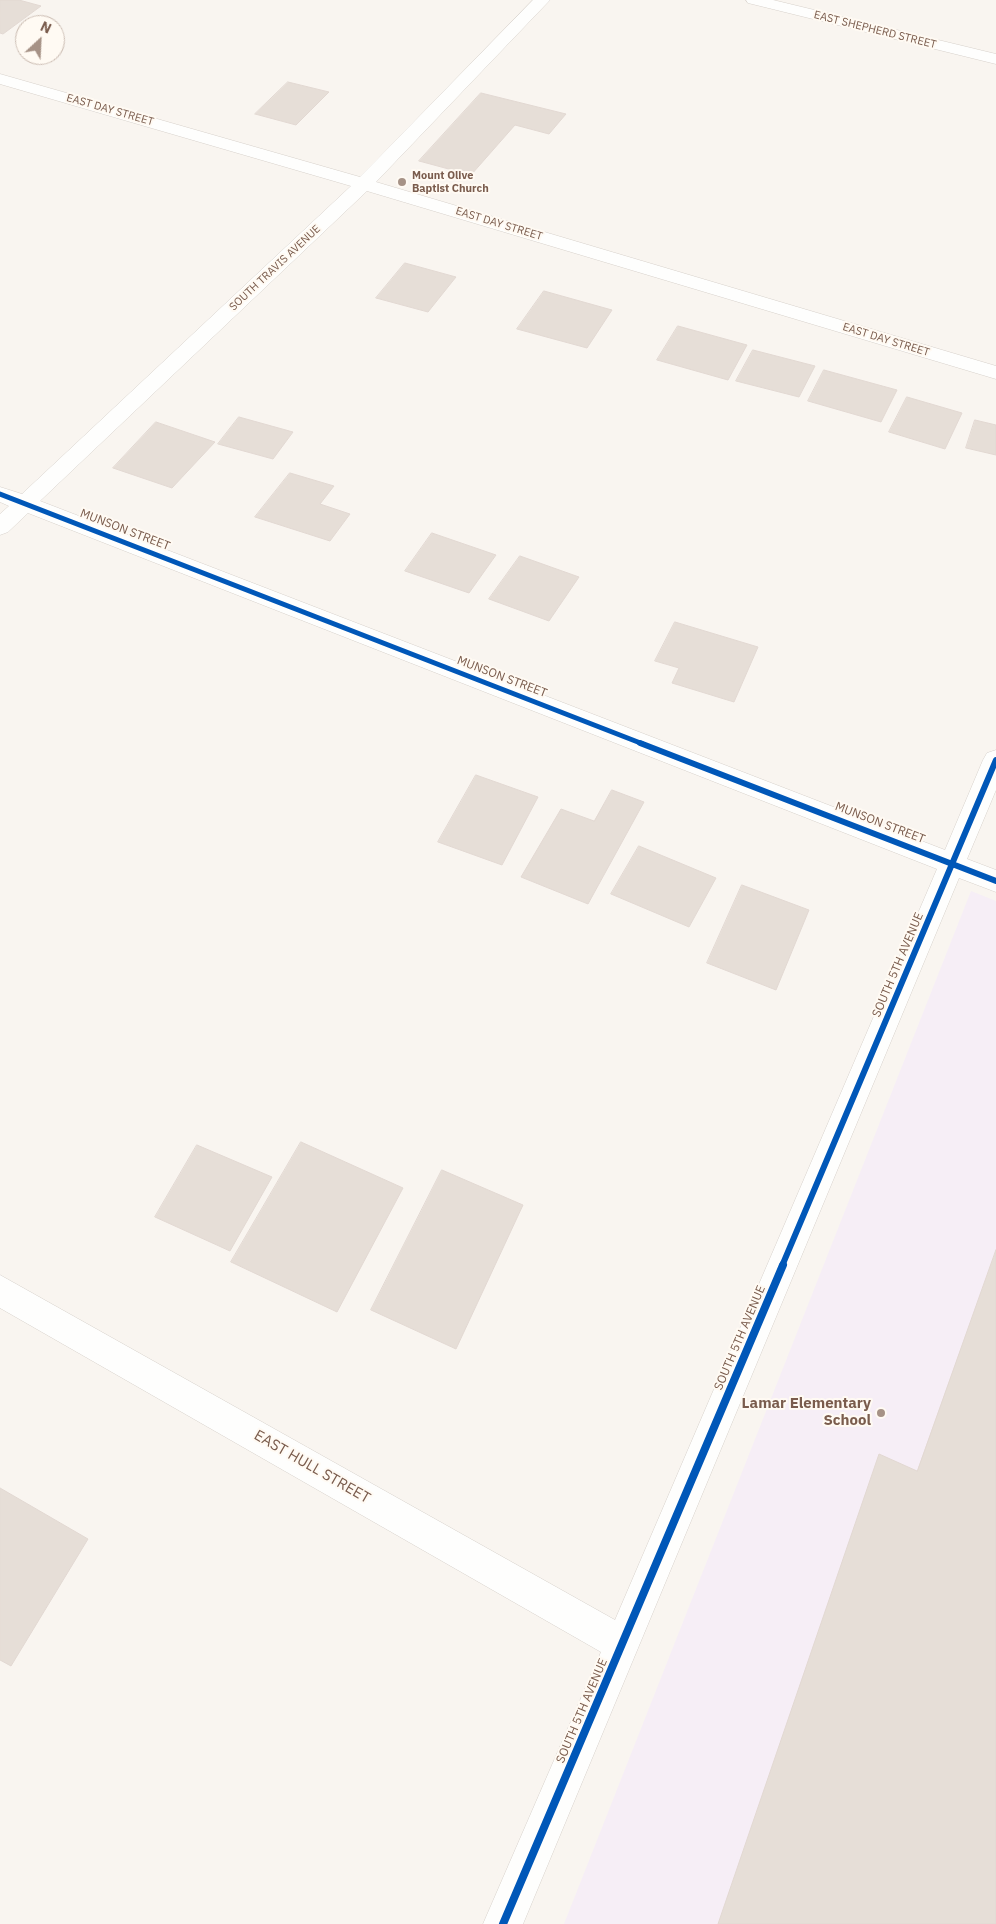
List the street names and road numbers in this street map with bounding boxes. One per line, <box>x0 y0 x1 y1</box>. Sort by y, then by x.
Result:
street label: EAST SHEPHERD STREET <box>812 8 938 52</box>
street label: EAST DAY STREET <box>65 91 155 129</box>
street label: EAST DAY STREET <box>454 205 544 243</box>
street label: SOUTH TRAVIS AVENUE <box>227 222 323 314</box>
street label: EAST DAY STREET <box>841 321 931 359</box>
street label: MUNSON STREET <box>78 506 172 554</box>
street label: MUNSON STREET <box>455 653 549 701</box>
street label: MUNSON STREET <box>833 799 927 847</box>
street label: SOUTH 5TH AVENUE <box>869 911 927 1019</box>
street label: SOUTH 5TH AVENUE <box>711 1284 769 1392</box>
street label: EAST HULL STREET <box>251 1426 373 1508</box>
street label: SOUTH 5TH AVENUE <box>553 1657 611 1765</box>

